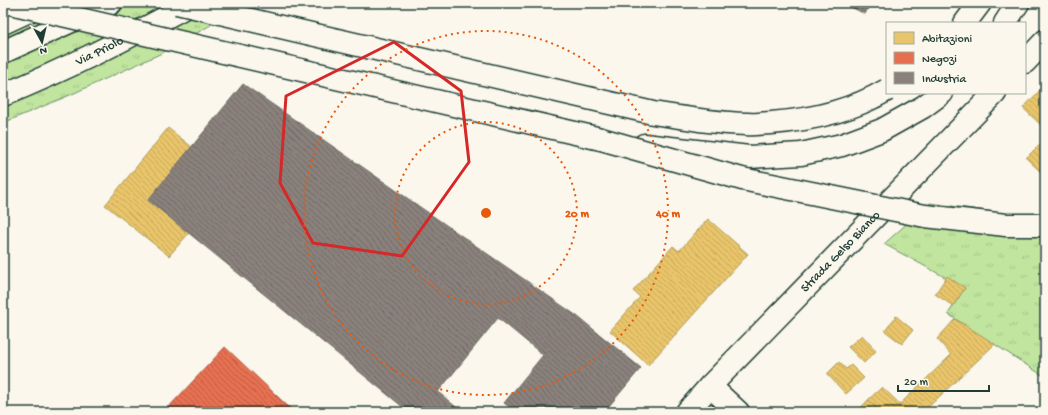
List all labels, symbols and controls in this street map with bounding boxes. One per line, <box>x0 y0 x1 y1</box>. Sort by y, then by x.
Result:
north arrow <box>22 22 62 62</box>
legend <box>886 22 1026 94</box>
street label: Via Priolo <box>72 33 126 70</box>
text: Abitazioni <box>922 33 972 47</box>
text: N <box>39 43 48 56</box>
text: Negozi <box>922 53 957 67</box>
text: Industria <box>922 73 966 87</box>
centre of rings <box>479 206 493 220</box>
text: 20 m <box>565 208 590 222</box>
text: 40 m <box>655 208 680 222</box>
street label: Strada Gelso Bianco <box>798 208 884 296</box>
scale bar <box>898 367 989 393</box>
text: 20 m <box>904 376 929 390</box>

